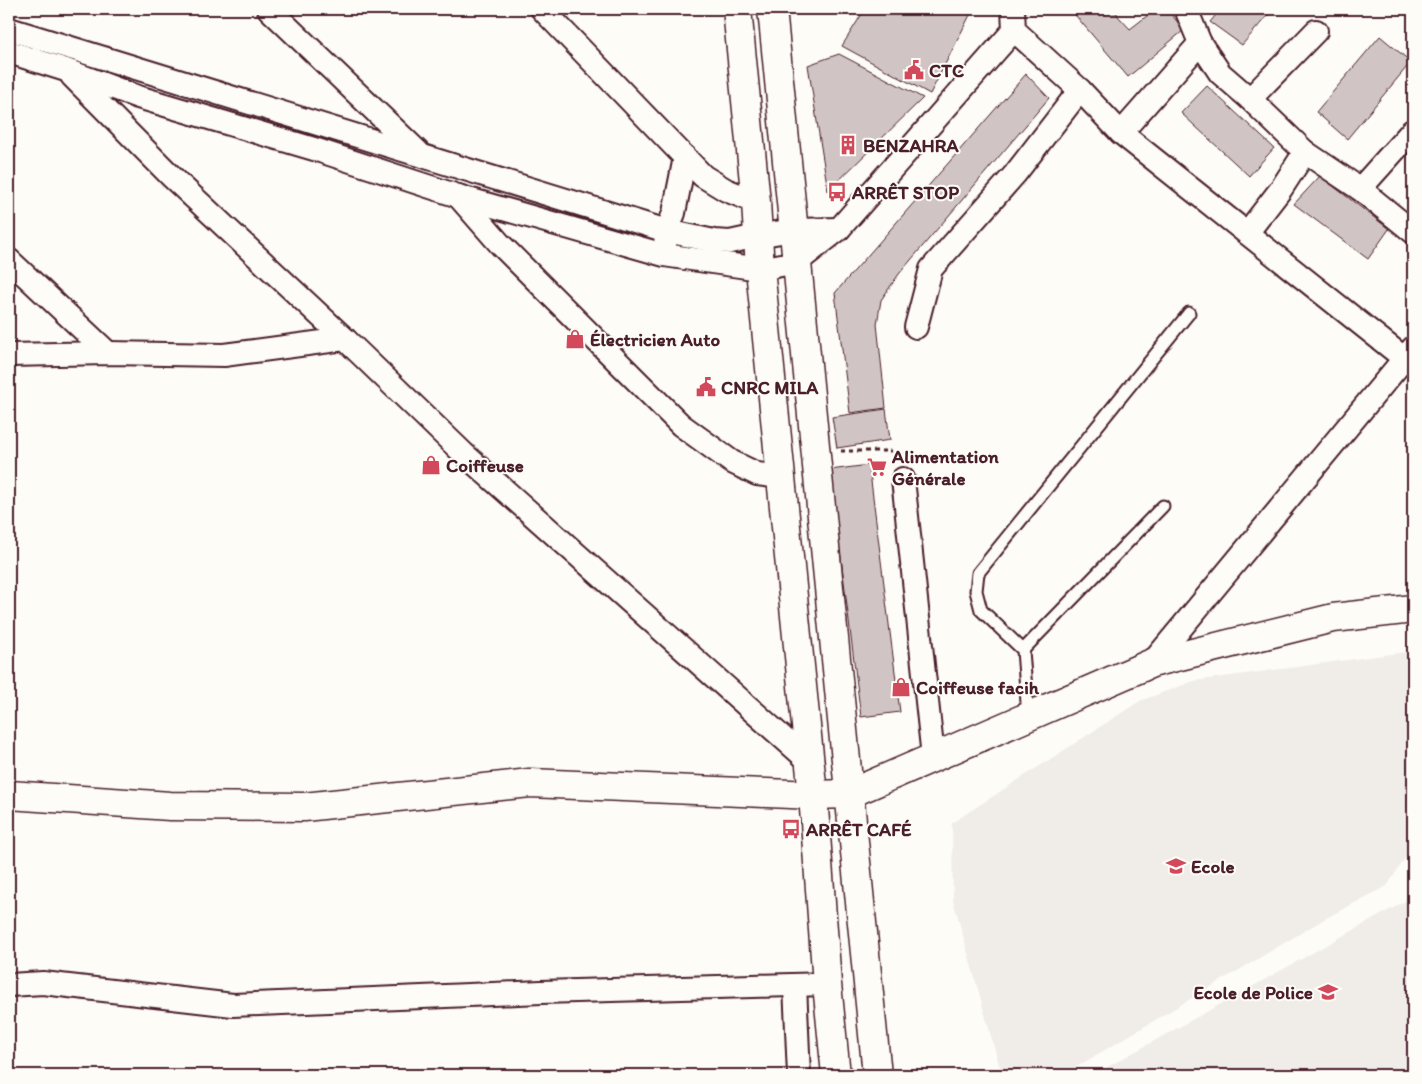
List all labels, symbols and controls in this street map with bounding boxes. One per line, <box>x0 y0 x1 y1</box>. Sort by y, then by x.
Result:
public building icon: CTC <box>903 59 925 81</box>
place label: CTC <box>929 59 964 82</box>
building icon: BENZAHRA <box>837 134 859 156</box>
place label: BENZAHRA <box>863 134 959 157</box>
bus stop icon: ARRÊT STOP <box>826 181 848 203</box>
place label: ARRÊT STOP <box>851 181 960 204</box>
shop icon: Électricien Auto <box>564 328 586 350</box>
place label: Électricien Auto <box>590 328 720 351</box>
public building icon: CNRC MILA <box>695 376 717 398</box>
place label: CNRC MILA <box>721 376 819 399</box>
place label: Alimentation Générale <box>891 445 999 490</box>
shop icon: Coiffeuse <box>420 454 442 476</box>
place label: Coiffeuse <box>446 454 524 477</box>
supermarket icon: Alimentation Générale <box>866 456 888 478</box>
shop icon: Coiffeuse facih <box>890 676 912 698</box>
place label: Coiffeuse facih <box>916 676 1040 699</box>
bus stop icon: ARRÊT CAFÉ <box>780 818 802 840</box>
place label: ARRÊT CAFÉ <box>805 818 912 841</box>
school or university icon: Ecole <box>1165 855 1187 877</box>
place label: Ecole <box>1191 855 1235 878</box>
place label: Ecole de Police <box>1193 981 1313 1004</box>
school or university icon: Ecole de Police <box>1317 981 1339 1003</box>

